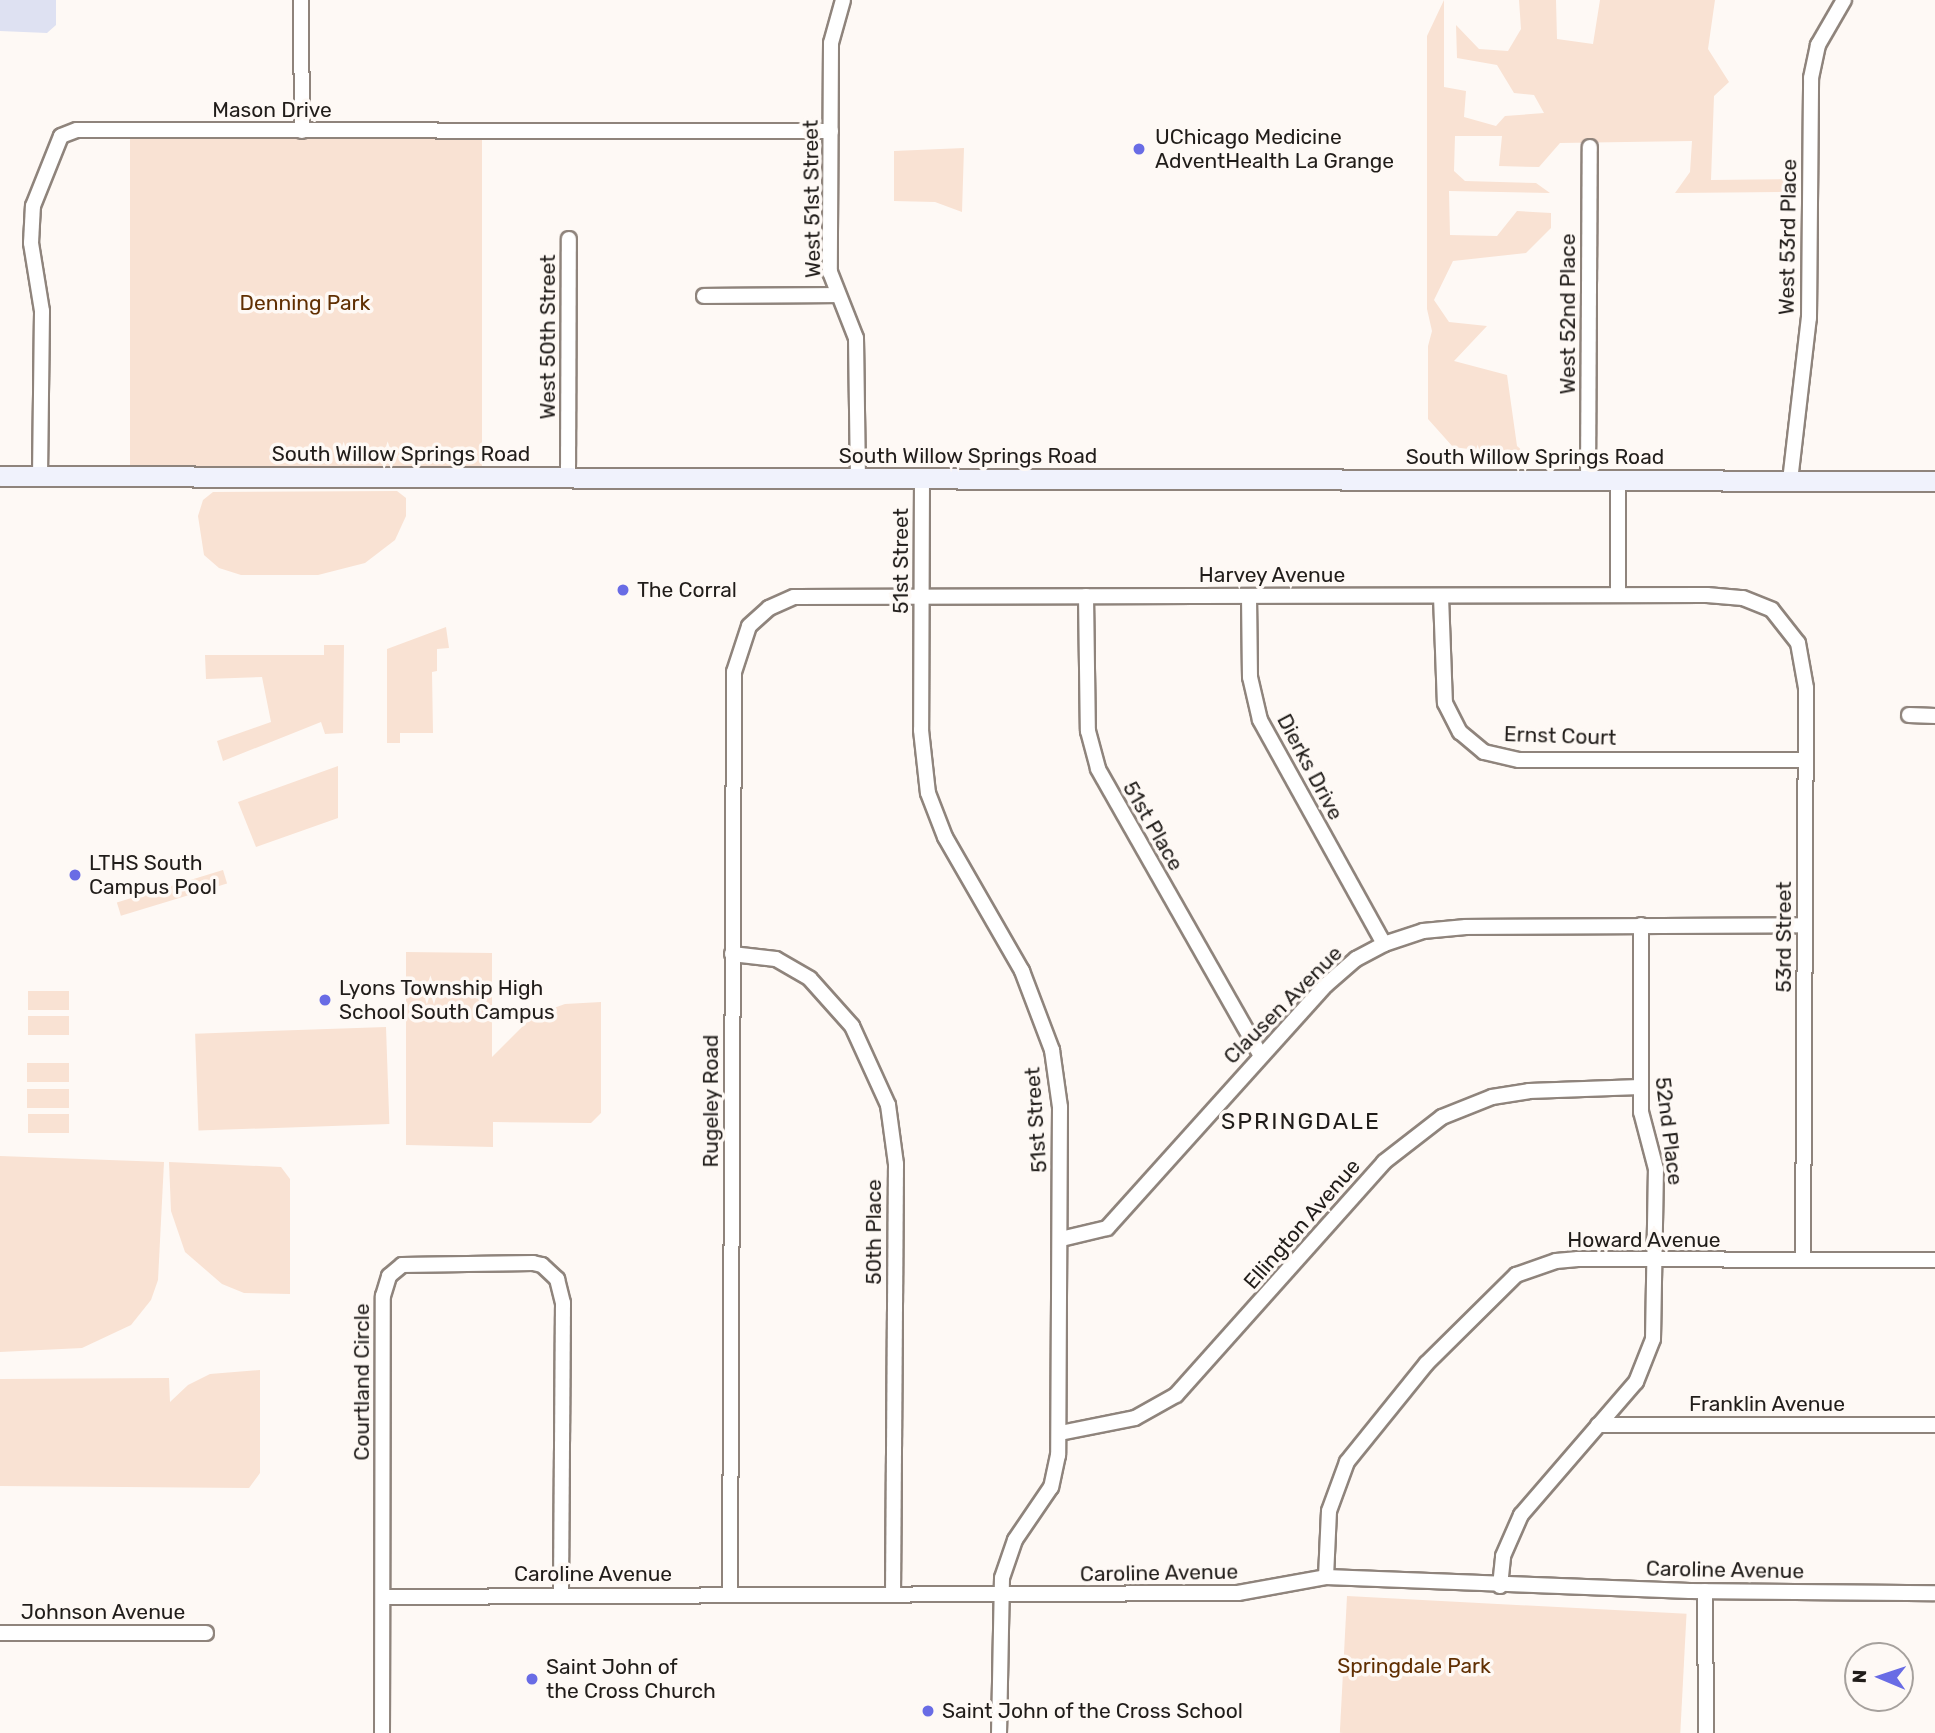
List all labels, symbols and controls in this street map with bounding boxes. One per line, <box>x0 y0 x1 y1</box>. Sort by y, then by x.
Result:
street label: Mason Drive <box>212 97 332 123</box>
street label: West 51st Street <box>798 120 826 278</box>
place label: UChicago Medicine AdventHealth La Grange <box>1155 124 1394 174</box>
marker: UChicago Medicine AdventHealth La Grange <box>1129 139 1149 159</box>
street label: West 53rd Place <box>1774 159 1802 315</box>
street label: West 52nd Place <box>1555 234 1581 394</box>
street label: West 50th Street <box>535 255 561 419</box>
park label: Denning Park <box>240 290 370 316</box>
street label: South Willow Springs Road <box>271 441 531 467</box>
street label: South Willow Springs Road <box>838 443 1098 469</box>
street label: South Willow Springs Road <box>1405 444 1665 470</box>
street label: 51st Street <box>888 508 914 614</box>
street label: Harvey Avenue <box>1198 562 1346 588</box>
place label: The Corral <box>637 577 737 603</box>
marker: The Corral <box>615 582 631 598</box>
street label: Dierks Drive <box>1272 710 1348 824</box>
street label: Ernst Court <box>1503 721 1617 751</box>
street label: 51st Place <box>1117 777 1189 875</box>
place label: LTHS South Campus Pool <box>89 850 217 900</box>
marker: LTHS South Campus Pool <box>67 867 83 883</box>
street label: 53rd Street <box>1771 881 1797 993</box>
street label: Clausen Avenue <box>1219 941 1347 1069</box>
place label: Lyons Township High School South Campus <box>339 975 555 1025</box>
marker: Lyons Township High School South Campus <box>317 992 333 1008</box>
street label: Rugeley Road <box>698 1034 724 1168</box>
street label: 51st Street <box>1020 1066 1052 1174</box>
street label: 52nd Place <box>1650 1076 1688 1186</box>
district label: SPRINGDALE <box>1222 1107 1380 1135</box>
street label: Ellington Avenue <box>1238 1153 1366 1295</box>
street label: 50th Place <box>861 1179 887 1285</box>
street label: Howard Avenue <box>1567 1227 1721 1253</box>
street label: Courtland Circle <box>349 1303 375 1461</box>
street label: Franklin Avenue <box>1689 1391 1845 1417</box>
street label: Caroline Avenue <box>1645 1556 1805 1584</box>
street label: Caroline Avenue <box>1079 1559 1239 1587</box>
street label: Caroline Avenue <box>514 1561 672 1587</box>
street label: Johnson Avenue <box>20 1599 186 1625</box>
north arrow <box>1844 1642 1914 1712</box>
park label: Springdale Park <box>1337 1653 1491 1679</box>
place label: Saint John of the Cross Church <box>546 1654 716 1704</box>
text: N <box>1848 1669 1871 1684</box>
marker: Saint John of the Cross Church <box>524 1671 540 1687</box>
place label: Saint John of the Cross School <box>942 1698 1244 1724</box>
marker: Saint John of the Cross School <box>920 1703 936 1719</box>

